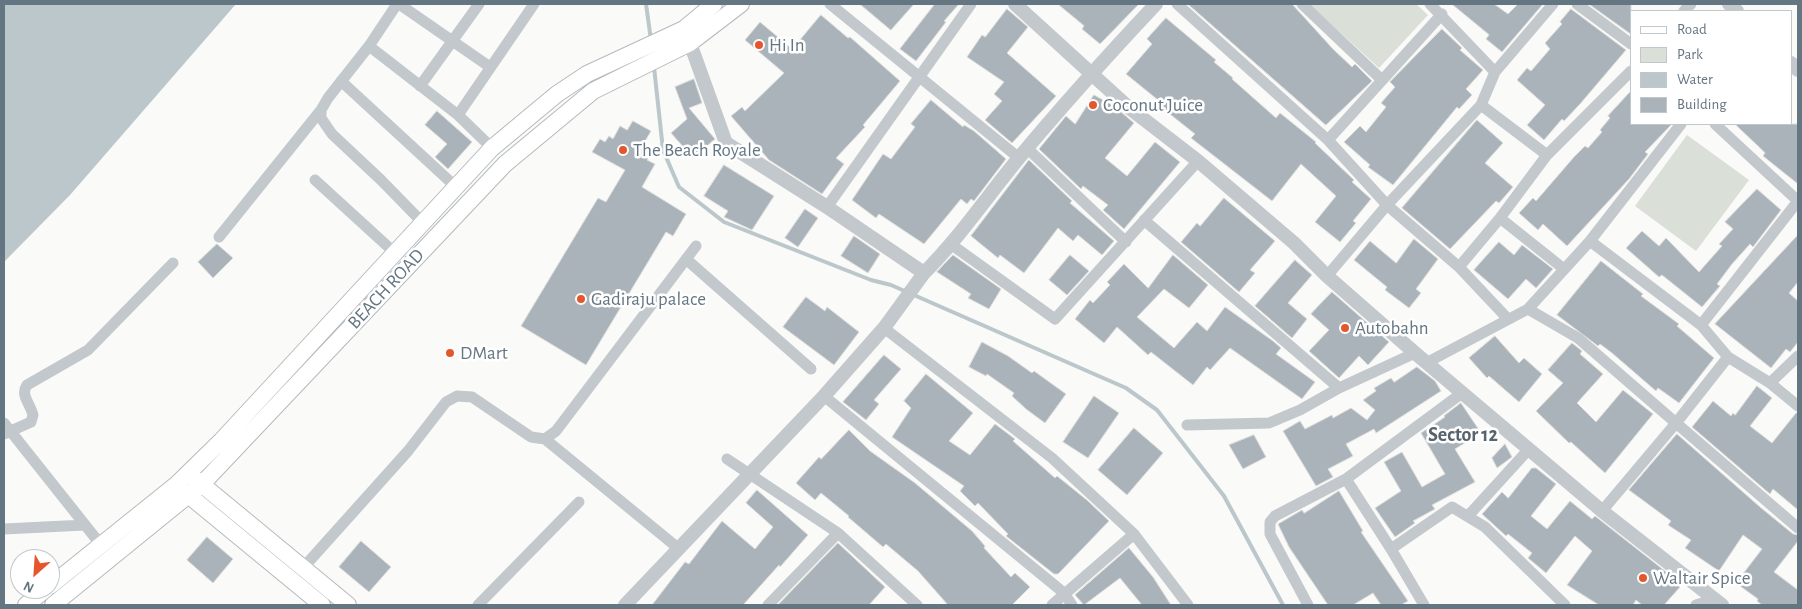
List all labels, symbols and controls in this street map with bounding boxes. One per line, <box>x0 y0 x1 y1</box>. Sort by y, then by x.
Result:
legend <box>1630 10 1792 125</box>
text: Road <box>1677 22 1707 37</box>
place label: Hi In <box>769 34 804 56</box>
marker: Hi In <box>753 39 765 51</box>
text: Park <box>1677 47 1703 62</box>
text: Water <box>1677 72 1713 87</box>
place label: Coconut Juice <box>1103 94 1203 116</box>
text: Building <box>1677 97 1727 112</box>
marker: Coconut Juice <box>1087 99 1099 111</box>
place label: The Beach Royale <box>633 139 761 161</box>
marker: The Beach Royale <box>617 144 629 156</box>
street label: BEACH ROAD <box>343 244 429 334</box>
place label: Gadiraju palace <box>591 288 706 310</box>
marker: Gadiraju palace <box>575 293 587 305</box>
place label: Autobahn <box>1355 317 1428 339</box>
marker: Autobahn <box>1339 322 1351 334</box>
place label: DMart <box>460 342 508 364</box>
marker: DMart <box>444 347 456 359</box>
district label: Sector 12 <box>1428 423 1498 447</box>
north arrow <box>10 549 60 599</box>
place label: Waltair Spice <box>1653 567 1750 589</box>
marker: Waltair Spice <box>1637 572 1649 584</box>
text: N <box>21 578 36 595</box>

